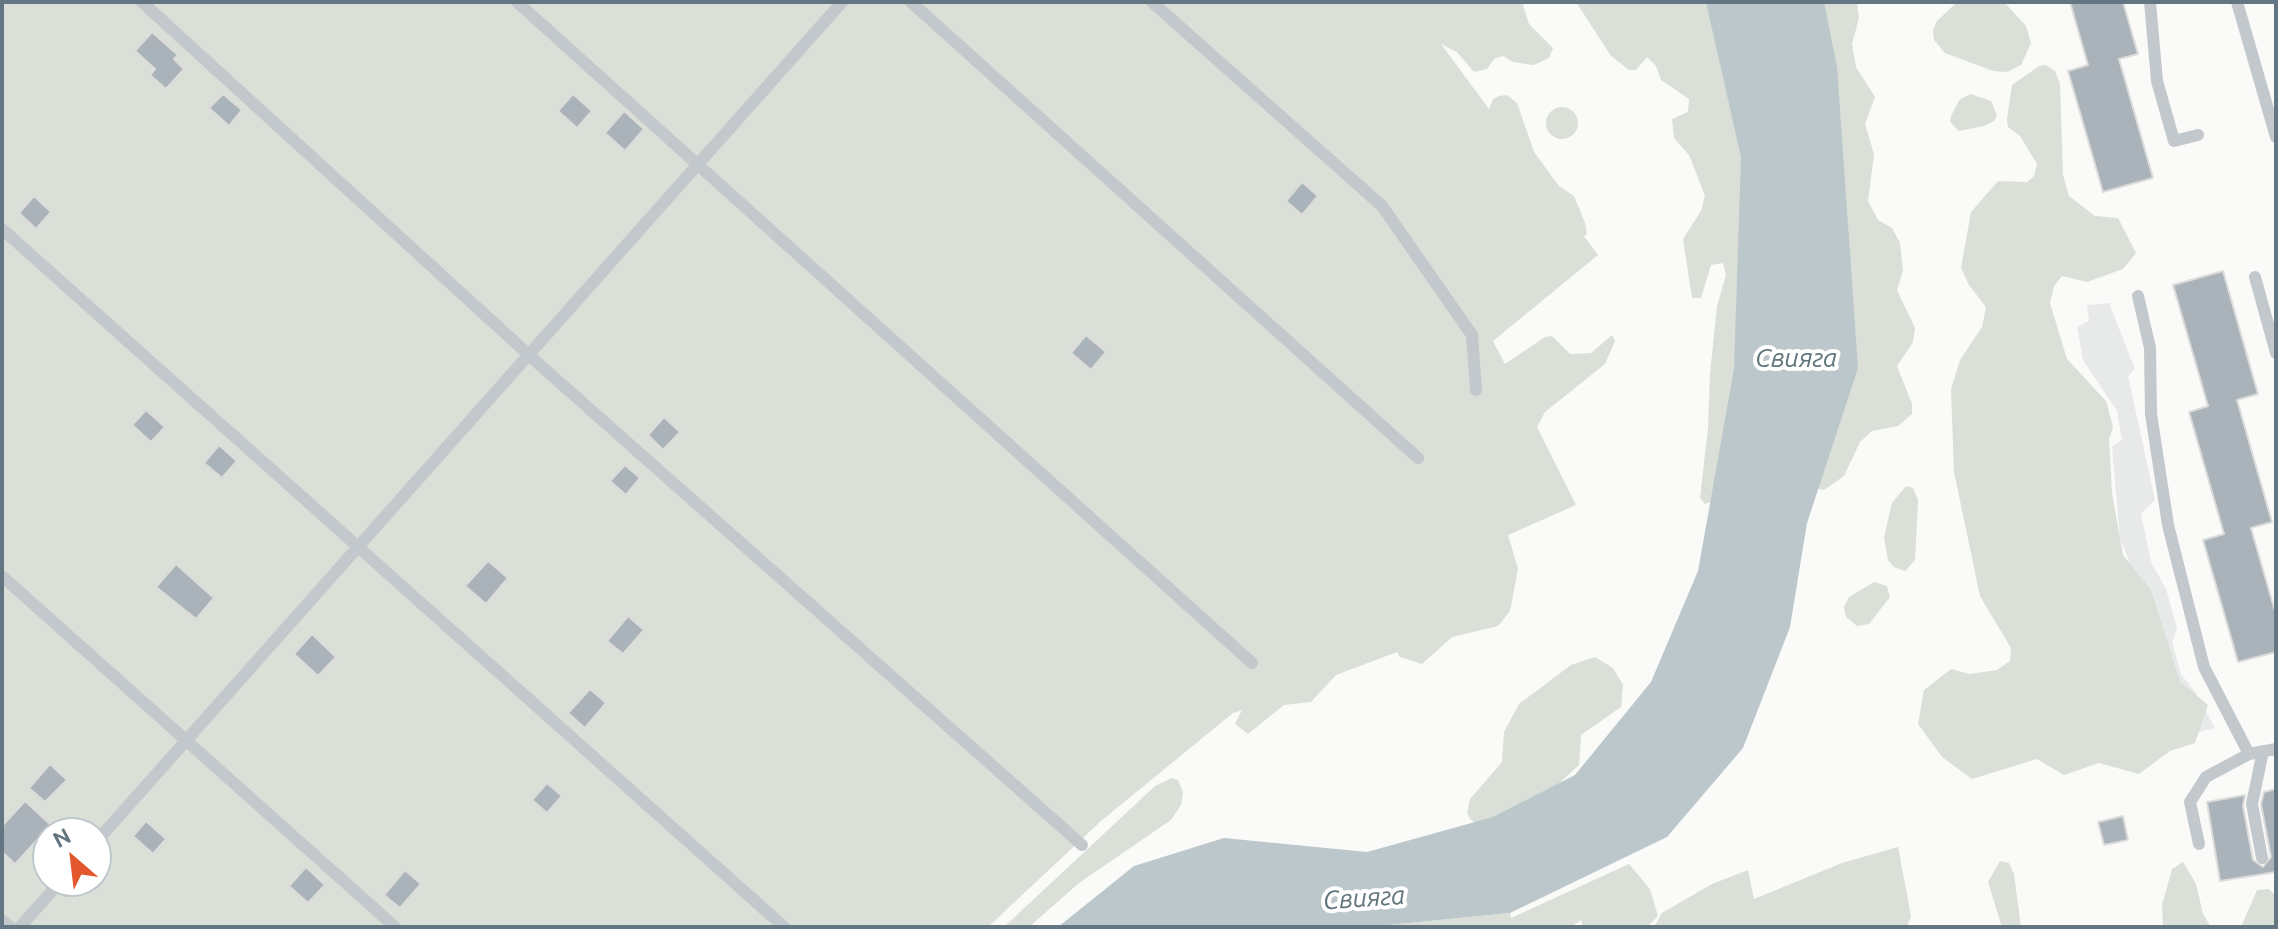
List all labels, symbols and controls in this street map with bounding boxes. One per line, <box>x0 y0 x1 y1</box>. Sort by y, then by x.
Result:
water label: Свияга <box>1755 342 1837 374</box>
north arrow <box>32 817 112 897</box>
text: N <box>48 822 75 852</box>
water label: Свияга <box>1322 880 1406 916</box>

